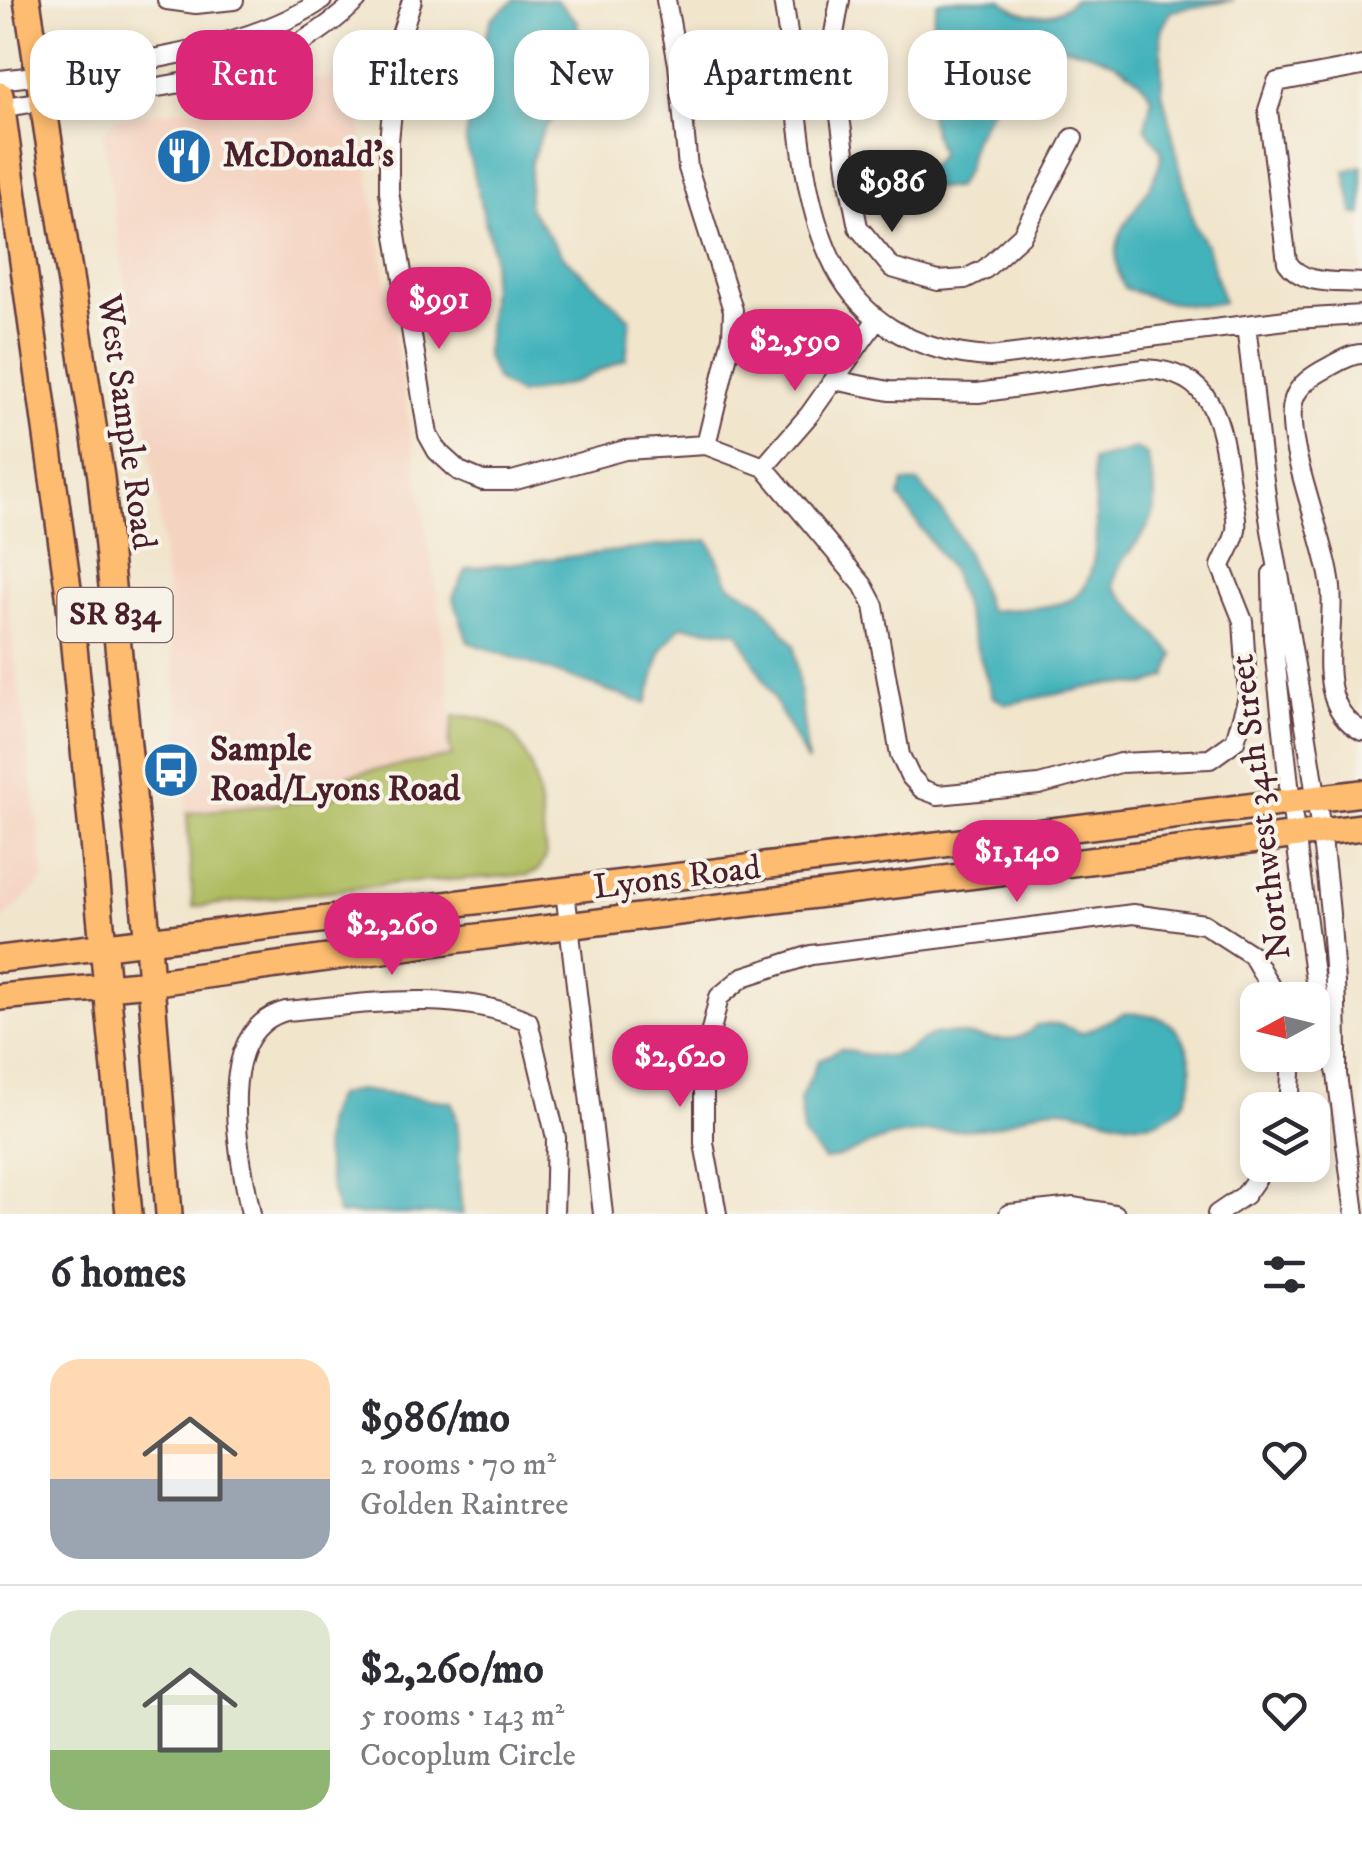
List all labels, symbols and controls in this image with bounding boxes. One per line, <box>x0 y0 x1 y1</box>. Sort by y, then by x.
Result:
chip: Buy <box>30 30 156 120</box>
chip: Rent <box>176 30 313 120</box>
chip: Filters <box>333 30 494 120</box>
chip: New <box>514 30 649 120</box>
chip: Apartment <box>669 30 888 120</box>
chip: House <box>908 30 1067 120</box>
restaurant icon: McDonald's <box>154 126 214 186</box>
place label: McDonald's <box>223 134 394 178</box>
pin: $986 <box>833 150 951 235</box>
text: $986 <box>859 162 925 202</box>
pin: $991 <box>380 267 498 352</box>
text: $991 <box>409 279 470 319</box>
street label: West Sample Road <box>86 291 166 553</box>
pin: $2,590 <box>714 309 876 394</box>
text: $2,590 <box>750 321 840 361</box>
road number: SR 834 <box>58 588 172 642</box>
street label: Northwest 34th Street <box>1220 652 1302 962</box>
place label: Sample Road/Lyons Road <box>210 728 461 812</box>
bus stop icon: Sample Road/Lyons Road <box>141 740 201 800</box>
pin: $1,140 <box>936 820 1098 905</box>
text: $1,140 <box>974 832 1060 872</box>
street label: Lyons Road <box>591 846 764 910</box>
pin: $2,260 <box>311 893 473 978</box>
text: $2,260 <box>346 905 438 945</box>
north arrow <box>1240 982 1330 1072</box>
map controls <box>1240 982 1330 1182</box>
pin: $2,620 <box>599 1025 761 1110</box>
text: $2,620 <box>634 1037 726 1077</box>
button: layers <box>1240 1092 1330 1182</box>
icon: filters <box>1257 1247 1312 1302</box>
text: 6 homes <box>50 1248 186 1300</box>
text: $986/mo <box>360 1393 510 1445</box>
icon: home <box>130 1399 250 1519</box>
icon: heart <box>1257 1432 1312 1487</box>
text: 2 rooms · 70 m² <box>360 1445 556 1485</box>
text: Golden Raintree <box>360 1485 569 1525</box>
text: $2,260/mo <box>360 1644 544 1696</box>
icon: home <box>130 1650 250 1770</box>
icon: heart <box>1257 1683 1312 1738</box>
text: 5 rooms · 143 m² <box>360 1696 564 1736</box>
text: Cocoplum Circle <box>360 1736 576 1776</box>

